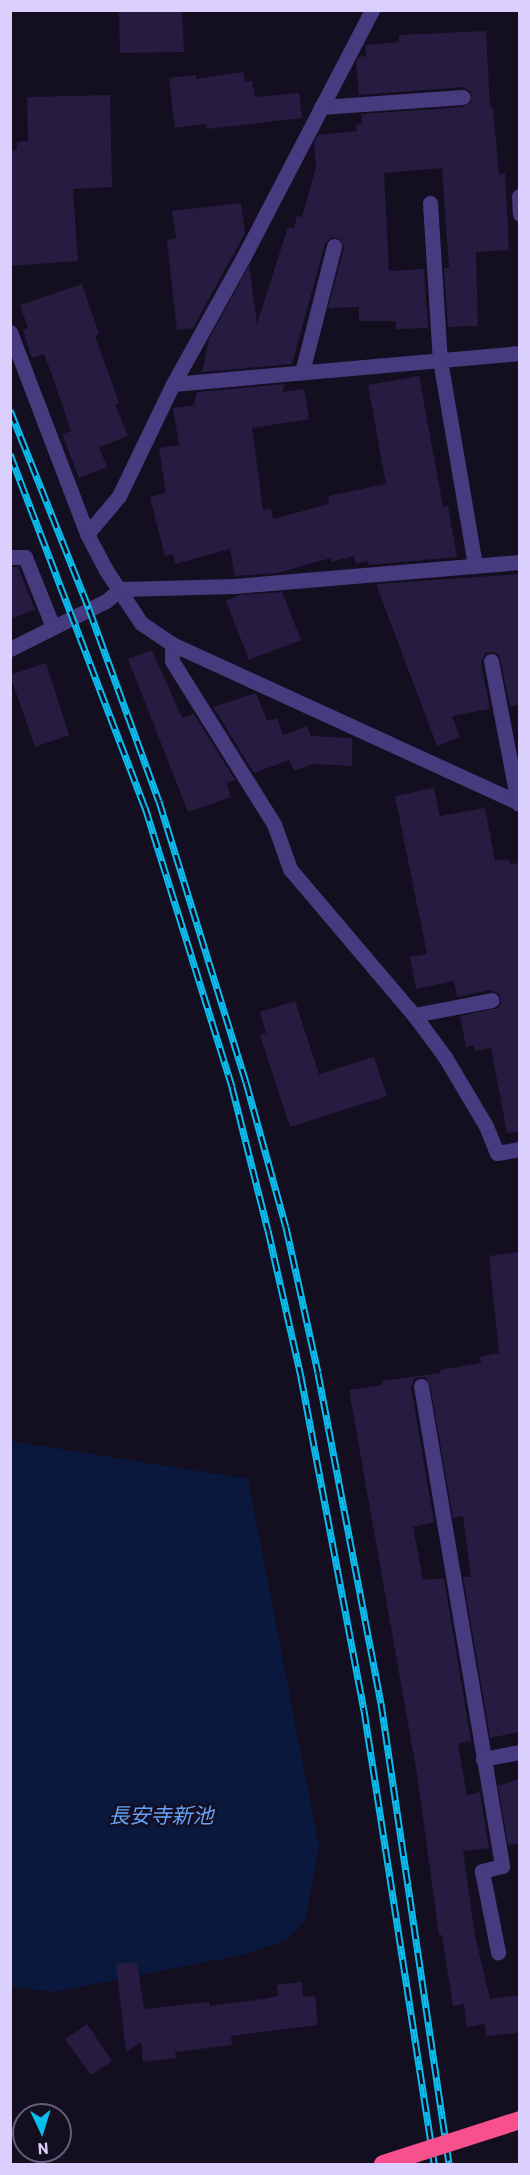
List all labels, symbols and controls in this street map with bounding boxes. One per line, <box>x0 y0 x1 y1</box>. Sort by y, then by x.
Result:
water label: 長安寺新池 <box>109 1802 213 1828</box>
north arrow <box>12 2103 72 2163</box>
text: N <box>37 2140 49 2159</box>

